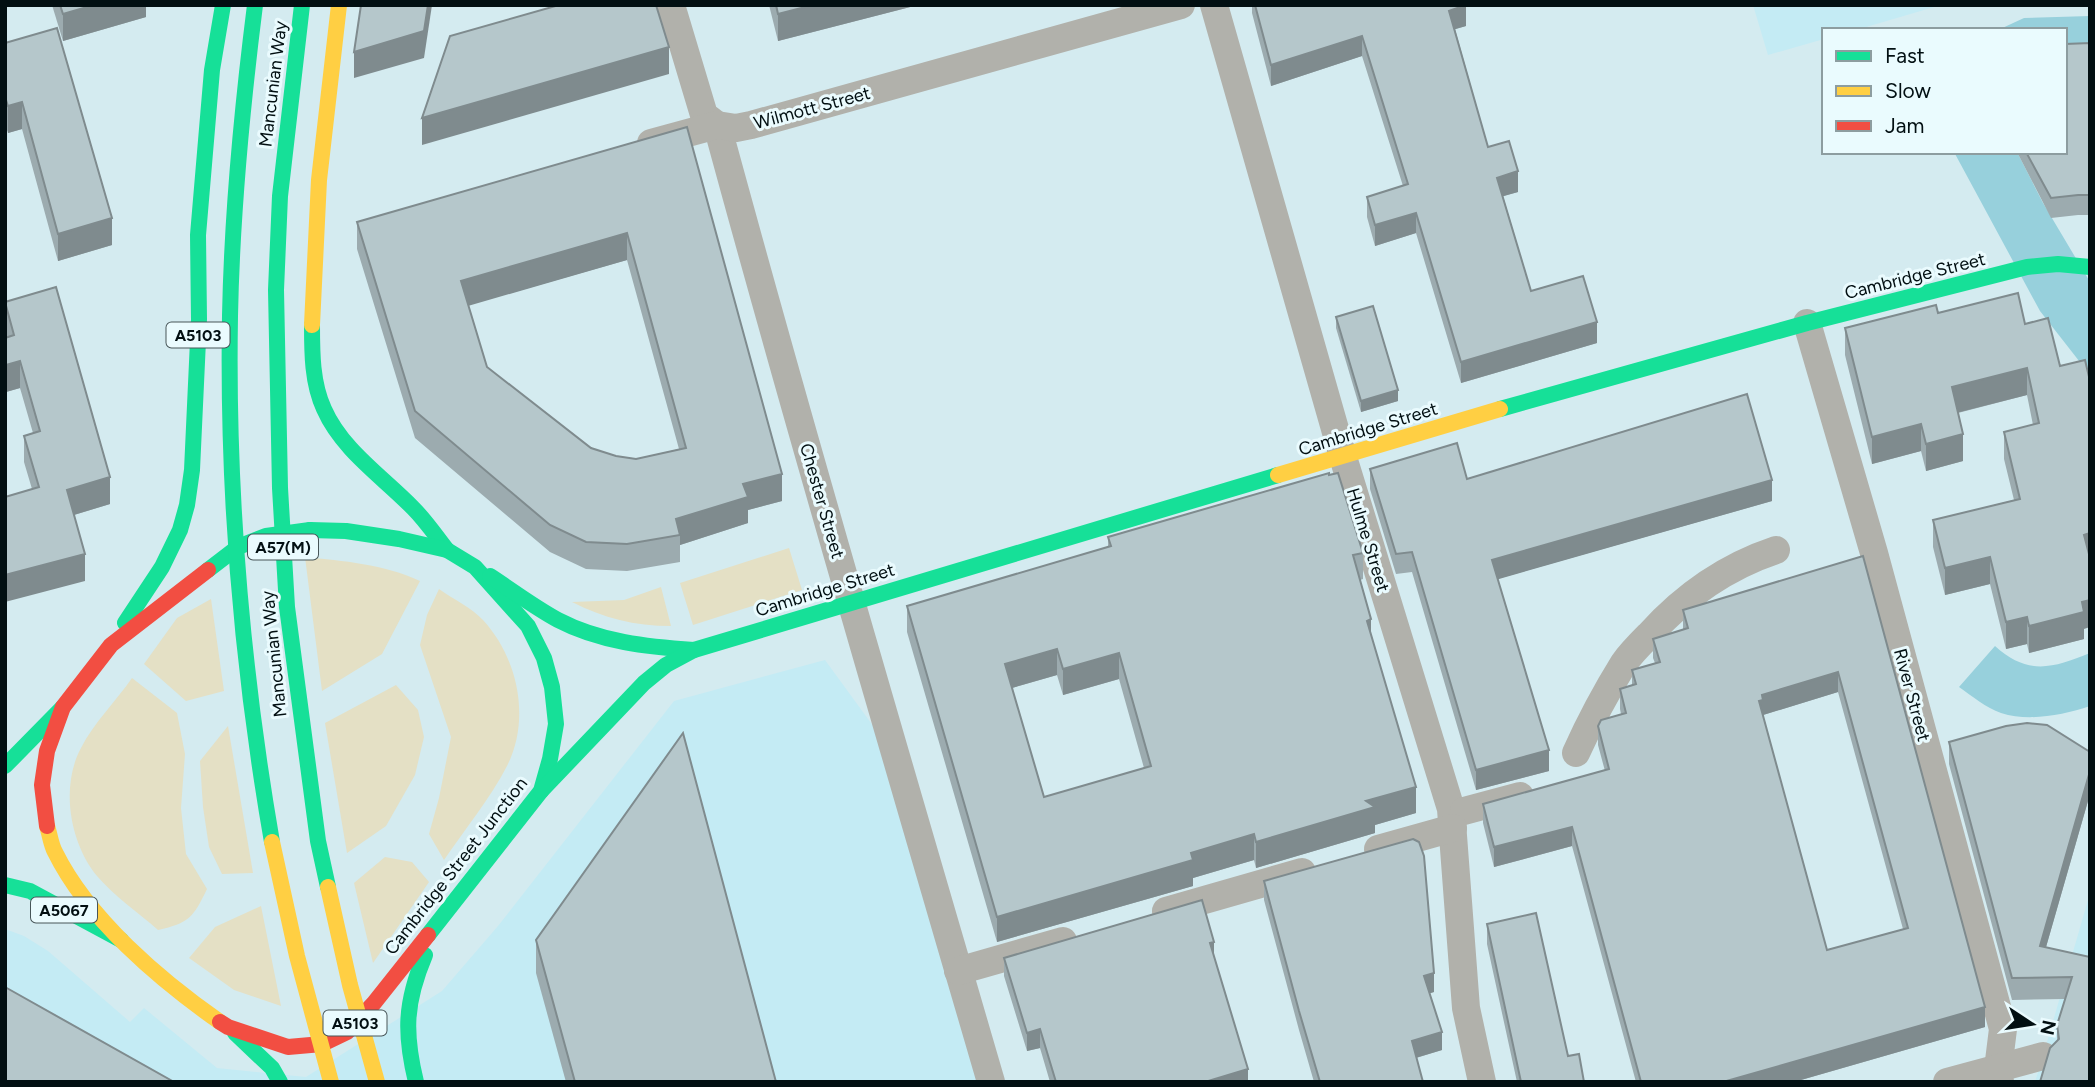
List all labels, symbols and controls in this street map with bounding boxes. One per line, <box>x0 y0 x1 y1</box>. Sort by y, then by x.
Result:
street label: Mancunian Way <box>254 19 292 148</box>
legend <box>1822 28 2067 154</box>
text: Fast <box>1885 43 1925 68</box>
text: Slow <box>1885 78 1931 103</box>
street label: Wilmott Street <box>751 82 873 134</box>
text: Jam <box>1885 113 1924 138</box>
street label: Cambridge Street <box>1842 248 1988 304</box>
road number: A5103 <box>166 322 230 348</box>
street label: Cambridge Street <box>1296 397 1440 461</box>
street label: Chester Street <box>795 441 849 561</box>
street label: Hulme Street <box>1342 485 1394 595</box>
road number: A57(M) <box>248 534 318 560</box>
street label: Cambridge Street <box>753 558 897 622</box>
street label: Mancunian Way <box>256 589 292 718</box>
street label: River Street <box>1889 646 1935 744</box>
street label: Cambridge Street Junction <box>380 773 532 959</box>
road number: A5067 <box>31 898 97 922</box>
north arrow <box>1997 989 2067 1059</box>
road number: A5103 <box>324 1010 386 1036</box>
text: N <box>2035 1018 2061 1037</box>

